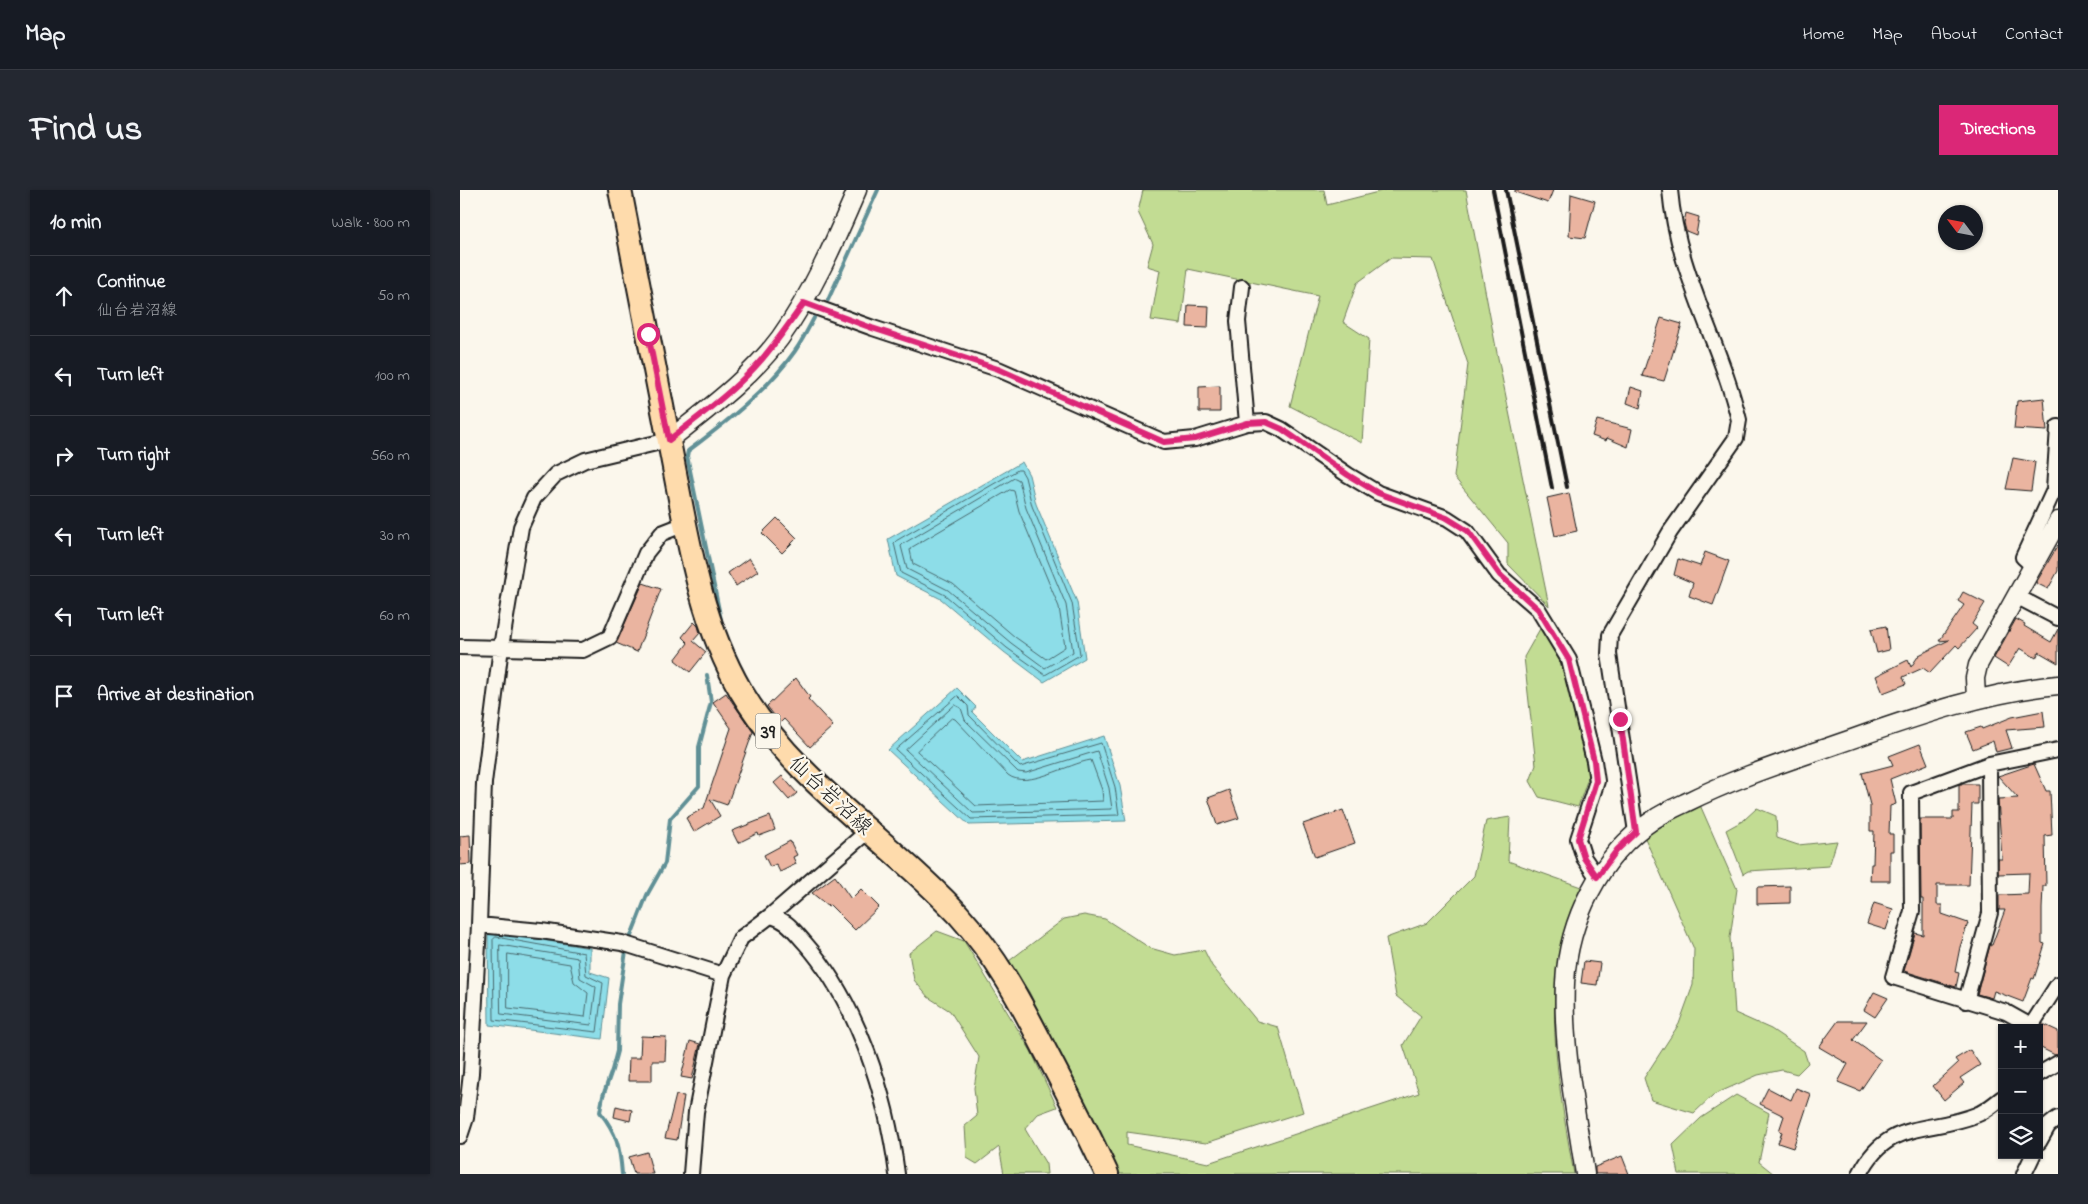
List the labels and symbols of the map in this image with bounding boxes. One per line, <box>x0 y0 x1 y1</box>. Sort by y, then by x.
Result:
north arrow <box>1938 205 1983 250</box>
route start <box>637 323 660 346</box>
route end <box>1609 708 1632 731</box>
road number: 39 <box>756 714 780 748</box>
street label: 仙台岩沼線 <box>781 750 878 843</box>

